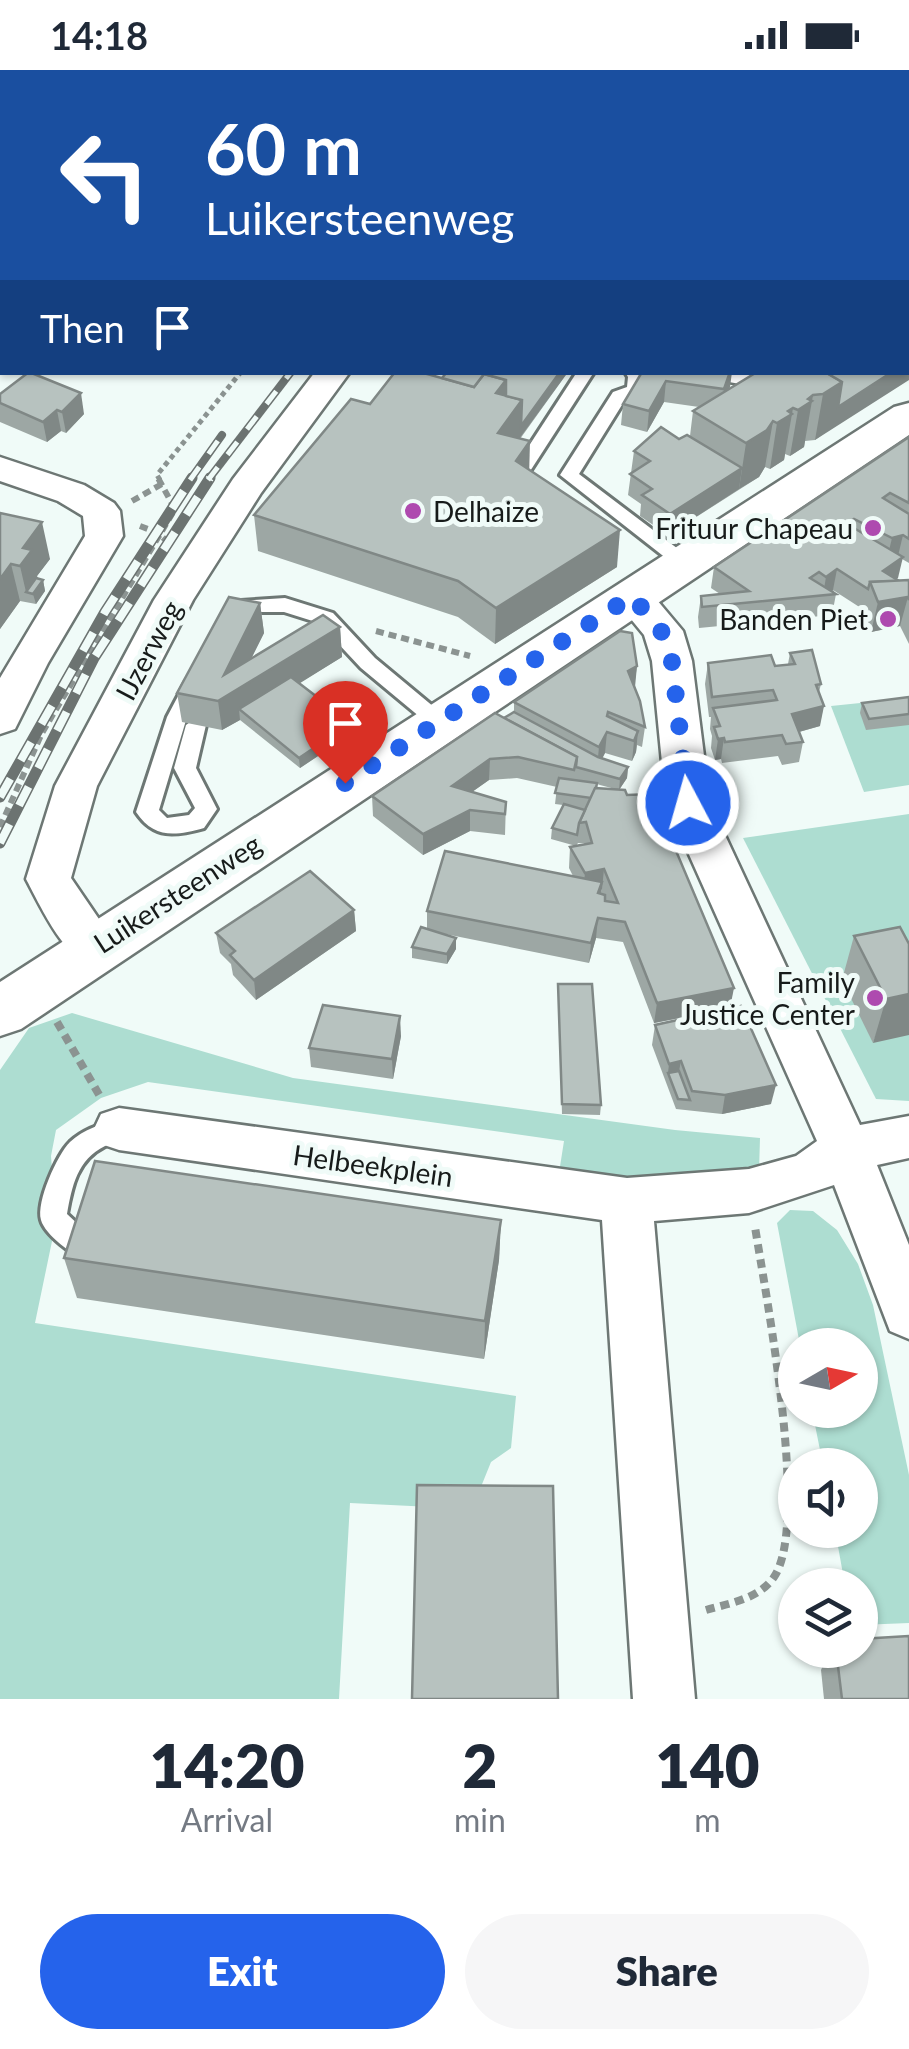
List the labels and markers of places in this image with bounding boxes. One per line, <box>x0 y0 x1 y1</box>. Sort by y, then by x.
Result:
place label: Delhaize <box>433 494 539 528</box>
marker: Delhaize <box>402 500 424 522</box>
place label: Frituur Chapeau <box>655 511 853 545</box>
marker: Frituur Chapeau <box>862 517 884 539</box>
place label: Banden Piet <box>719 602 868 636</box>
marker: Banden Piet <box>877 608 899 630</box>
pin <box>303 681 388 784</box>
place label: Family Justice Center <box>680 965 856 1031</box>
marker: Family Justice Center <box>864 987 886 1009</box>

